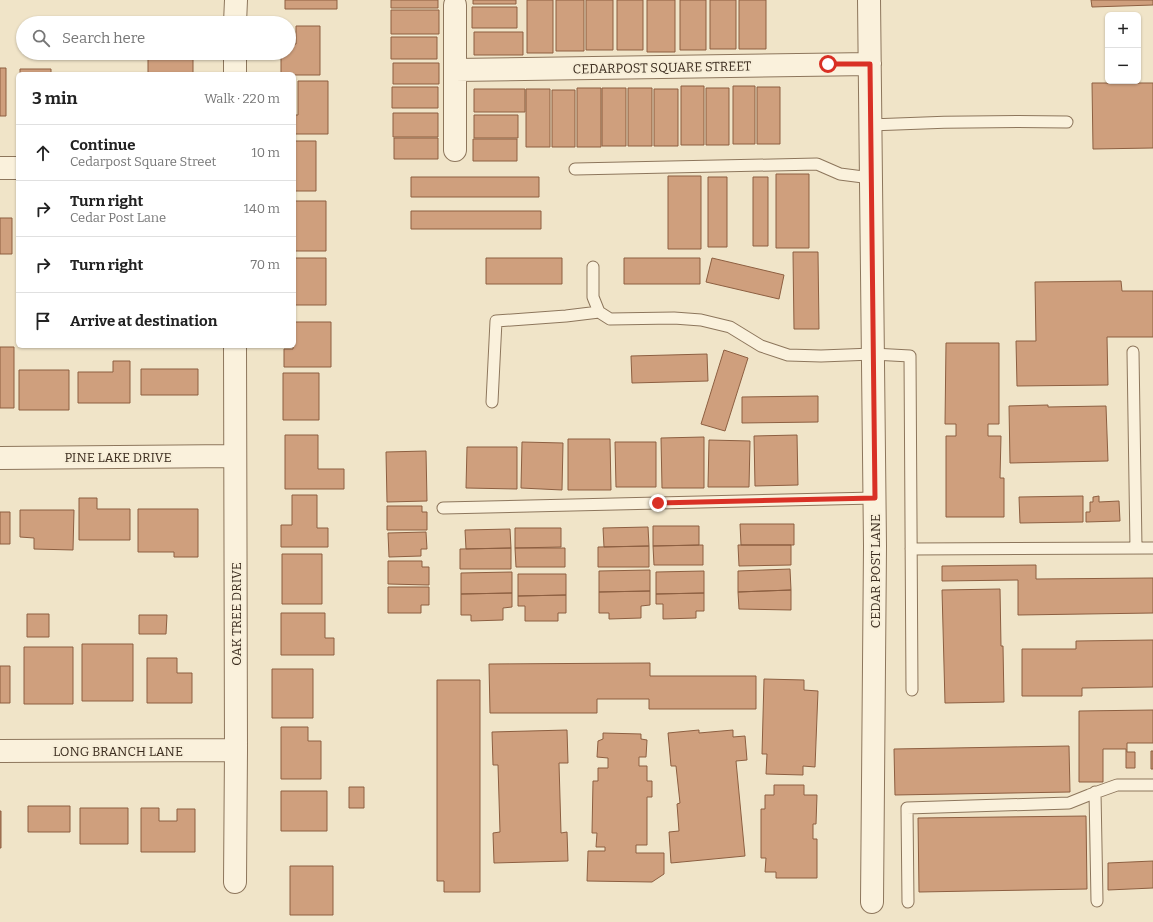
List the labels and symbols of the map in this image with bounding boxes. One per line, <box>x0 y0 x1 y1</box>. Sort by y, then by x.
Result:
route start <box>819 55 837 73</box>
street label: CEDARPOST SQUARE STREET <box>573 58 752 77</box>
street label: PINE LAKE DRIVE <box>64 450 172 465</box>
route end <box>649 494 667 512</box>
street label: CEDAR POST LANE <box>868 514 883 628</box>
street label: OAK TREE DRIVE <box>229 562 244 666</box>
street label: LONG BRANCH LANE <box>53 744 183 759</box>

